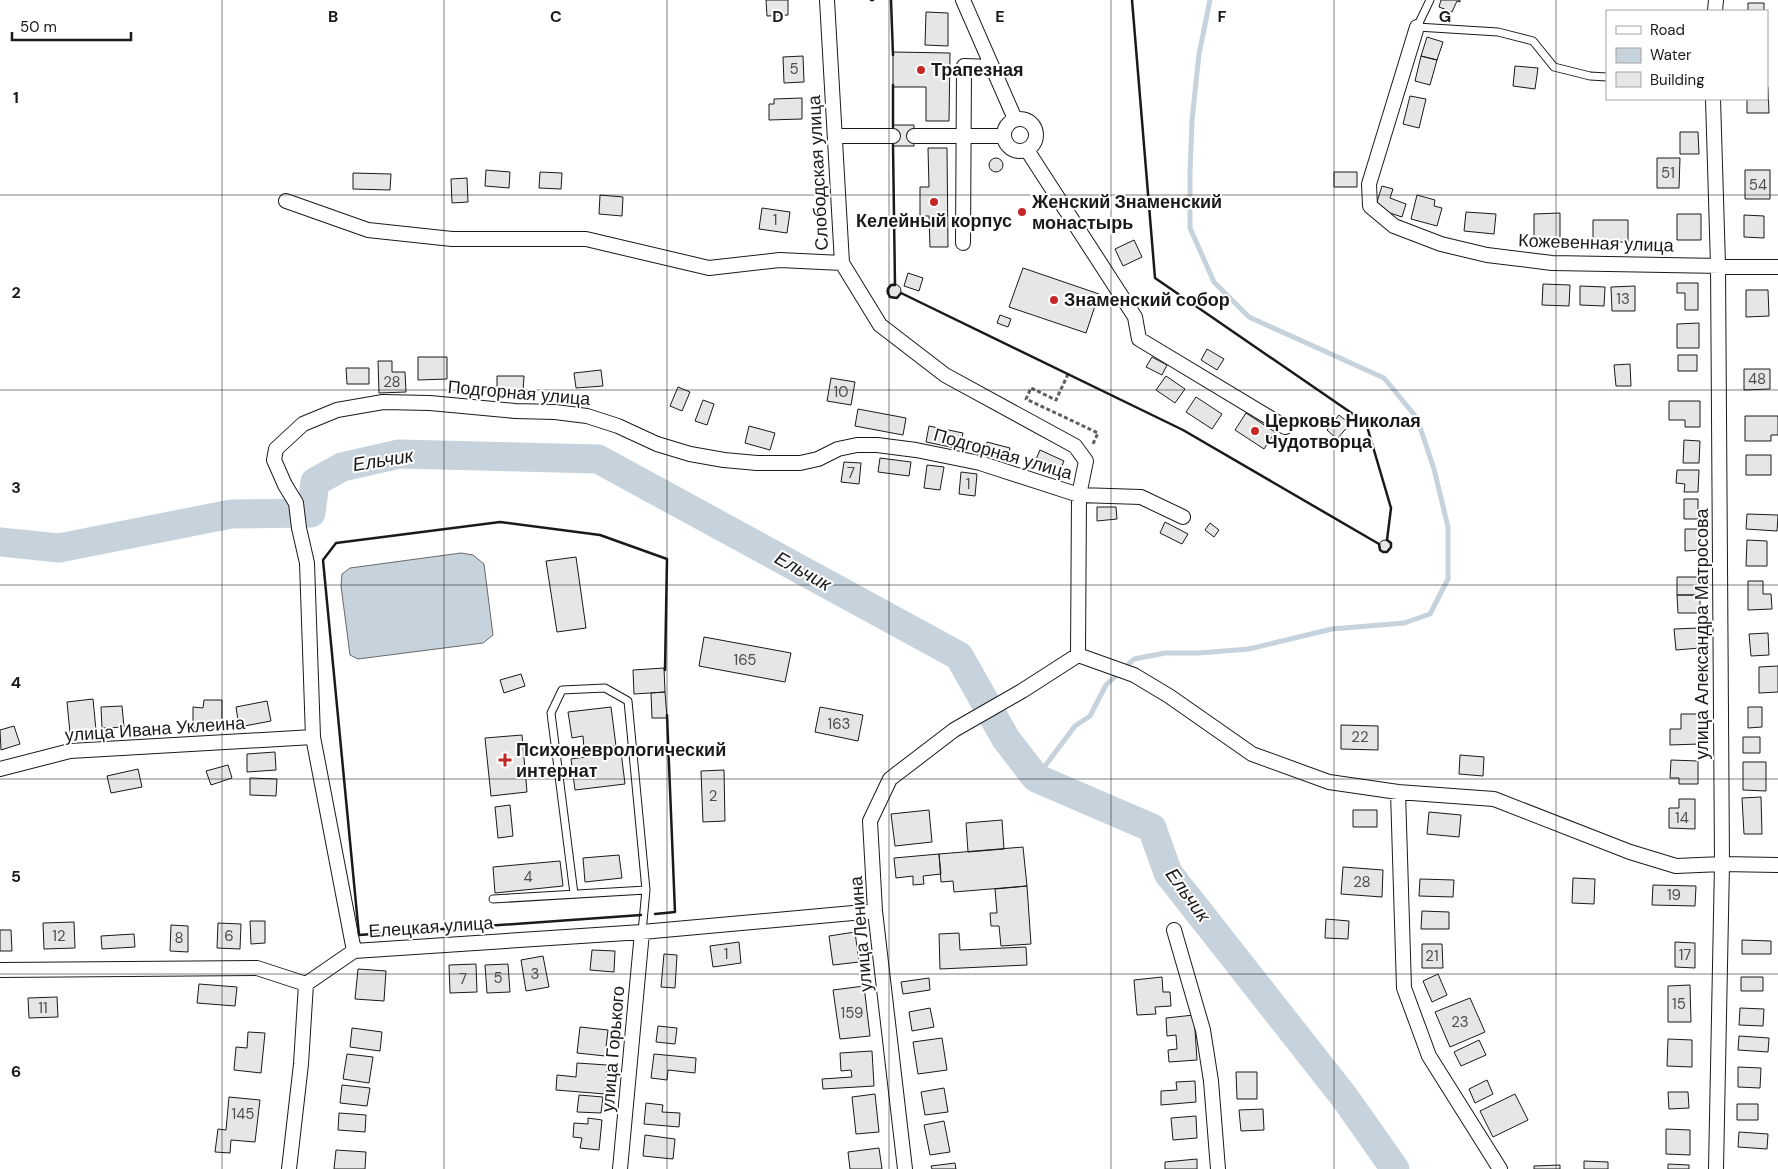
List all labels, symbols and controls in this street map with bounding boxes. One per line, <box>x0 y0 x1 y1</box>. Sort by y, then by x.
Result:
text: B <box>328 6 338 27</box>
text: C <box>550 6 562 27</box>
text: D <box>772 6 784 27</box>
text: E <box>995 6 1005 27</box>
text: F <box>1218 6 1227 27</box>
text: G <box>1439 6 1451 27</box>
scale bar <box>12 10 131 42</box>
legend <box>1606 10 1768 100</box>
text: 50 m <box>20 17 57 37</box>
text: Road <box>1650 20 1685 40</box>
text: Water <box>1650 45 1692 65</box>
place label: Трапезная <box>931 58 1024 82</box>
house number: 5 <box>789 59 799 79</box>
marker: Трапезная <box>915 64 927 76</box>
text: Building <box>1650 70 1705 90</box>
text: 1 <box>13 87 19 108</box>
street label: Слободская улица <box>802 94 834 251</box>
house number: 51 <box>1661 163 1675 183</box>
house number: 54 <box>1749 175 1767 195</box>
place label: Женский Знаменский монастырь <box>1031 190 1222 235</box>
marker: Келейный корпус <box>928 196 940 208</box>
marker: Женский Знаменский монастырь <box>1016 206 1028 218</box>
place label: Келейный корпус <box>856 209 1012 233</box>
house number: 1 <box>773 210 777 230</box>
street label: Кожевенная улица <box>1518 228 1675 258</box>
text: 2 <box>11 282 21 303</box>
place label: Знаменский собор <box>1064 288 1230 312</box>
house number: 13 <box>1616 289 1630 309</box>
marker: Знаменский собор <box>1048 294 1060 306</box>
house number: 48 <box>1748 369 1766 389</box>
house number: 28 <box>383 372 401 392</box>
street label: Подгорная улица <box>447 375 592 411</box>
house number: 10 <box>834 382 848 402</box>
place label: Церковь Николая Чудотворца <box>1265 409 1421 454</box>
street label: Подгорная улица <box>931 423 1076 486</box>
marker: Церковь Николая Чудотворца <box>1249 425 1261 437</box>
water label: Ельчик <box>351 443 416 477</box>
house number: 7 <box>847 463 855 483</box>
house number: 1 <box>966 474 970 494</box>
text: 3 <box>11 477 21 498</box>
street label: улица Александра Матросова <box>1690 508 1714 759</box>
water label: Ельчик <box>770 545 837 597</box>
house number: 165 <box>734 650 756 670</box>
text: 4 <box>11 672 21 693</box>
street label: улица Ивана Уклеина <box>64 711 247 747</box>
house number: 163 <box>828 714 850 734</box>
house number: 22 <box>1351 727 1369 747</box>
place label: Психоневрологический интернат <box>516 738 726 783</box>
marker: Психоневрологический интернат <box>498 753 512 767</box>
house number: 2 <box>709 786 717 806</box>
house number: 14 <box>1675 808 1689 828</box>
water label: Ельчик <box>1160 863 1217 928</box>
text: 5 <box>11 866 21 887</box>
house number: 4 <box>523 867 533 887</box>
house number: 28 <box>1353 872 1371 892</box>
street label: улица Ленина <box>844 874 878 993</box>
house number: 19 <box>1667 885 1681 905</box>
street label: Елецкая улица <box>368 911 495 943</box>
house number: 12 <box>52 926 66 946</box>
house number: 6 <box>224 926 234 946</box>
house number: 8 <box>174 928 184 948</box>
house number: 1 <box>724 944 728 964</box>
house number: 17 <box>1679 945 1691 965</box>
house number: 21 <box>1425 946 1439 966</box>
house number: 3 <box>531 964 539 984</box>
house number: 5 <box>493 968 503 988</box>
house number: 7 <box>459 969 467 989</box>
street label: улица Горького <box>596 985 630 1113</box>
house number: 15 <box>1672 994 1686 1014</box>
house number: 11 <box>38 998 48 1018</box>
house number: 159 <box>841 1003 863 1023</box>
house number: 23 <box>1451 1012 1469 1032</box>
text: 6 <box>11 1061 21 1082</box>
house number: 145 <box>232 1104 254 1124</box>

